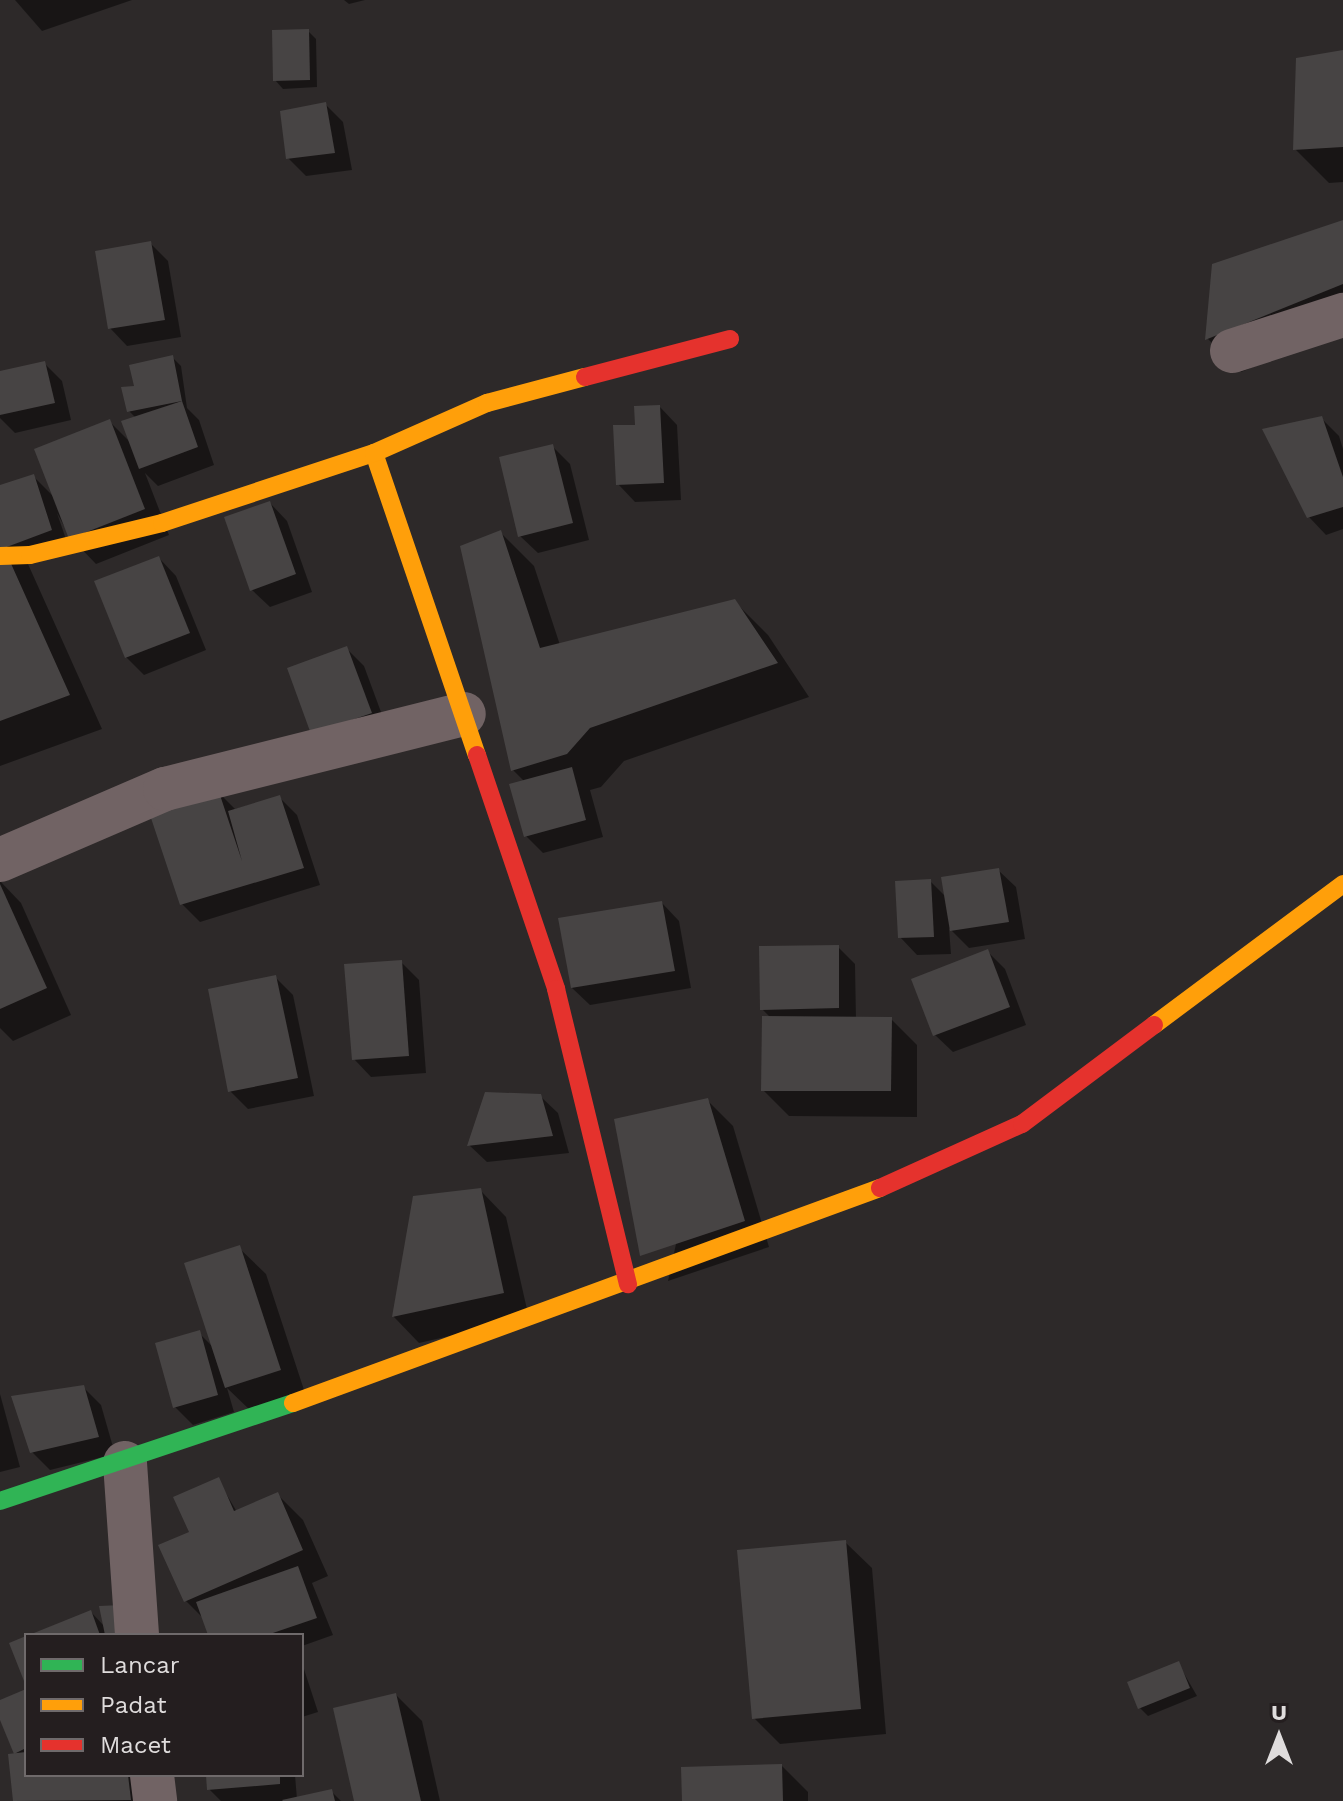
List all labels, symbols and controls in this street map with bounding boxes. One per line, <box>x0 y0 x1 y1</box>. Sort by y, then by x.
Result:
legend <box>24 1633 304 1777</box>
text: Lancar <box>100 1651 180 1679</box>
text: Padat <box>100 1691 166 1719</box>
north arrow <box>1239 1697 1319 1777</box>
text: U <box>1271 1700 1287 1725</box>
text: Macet <box>100 1731 171 1759</box>

